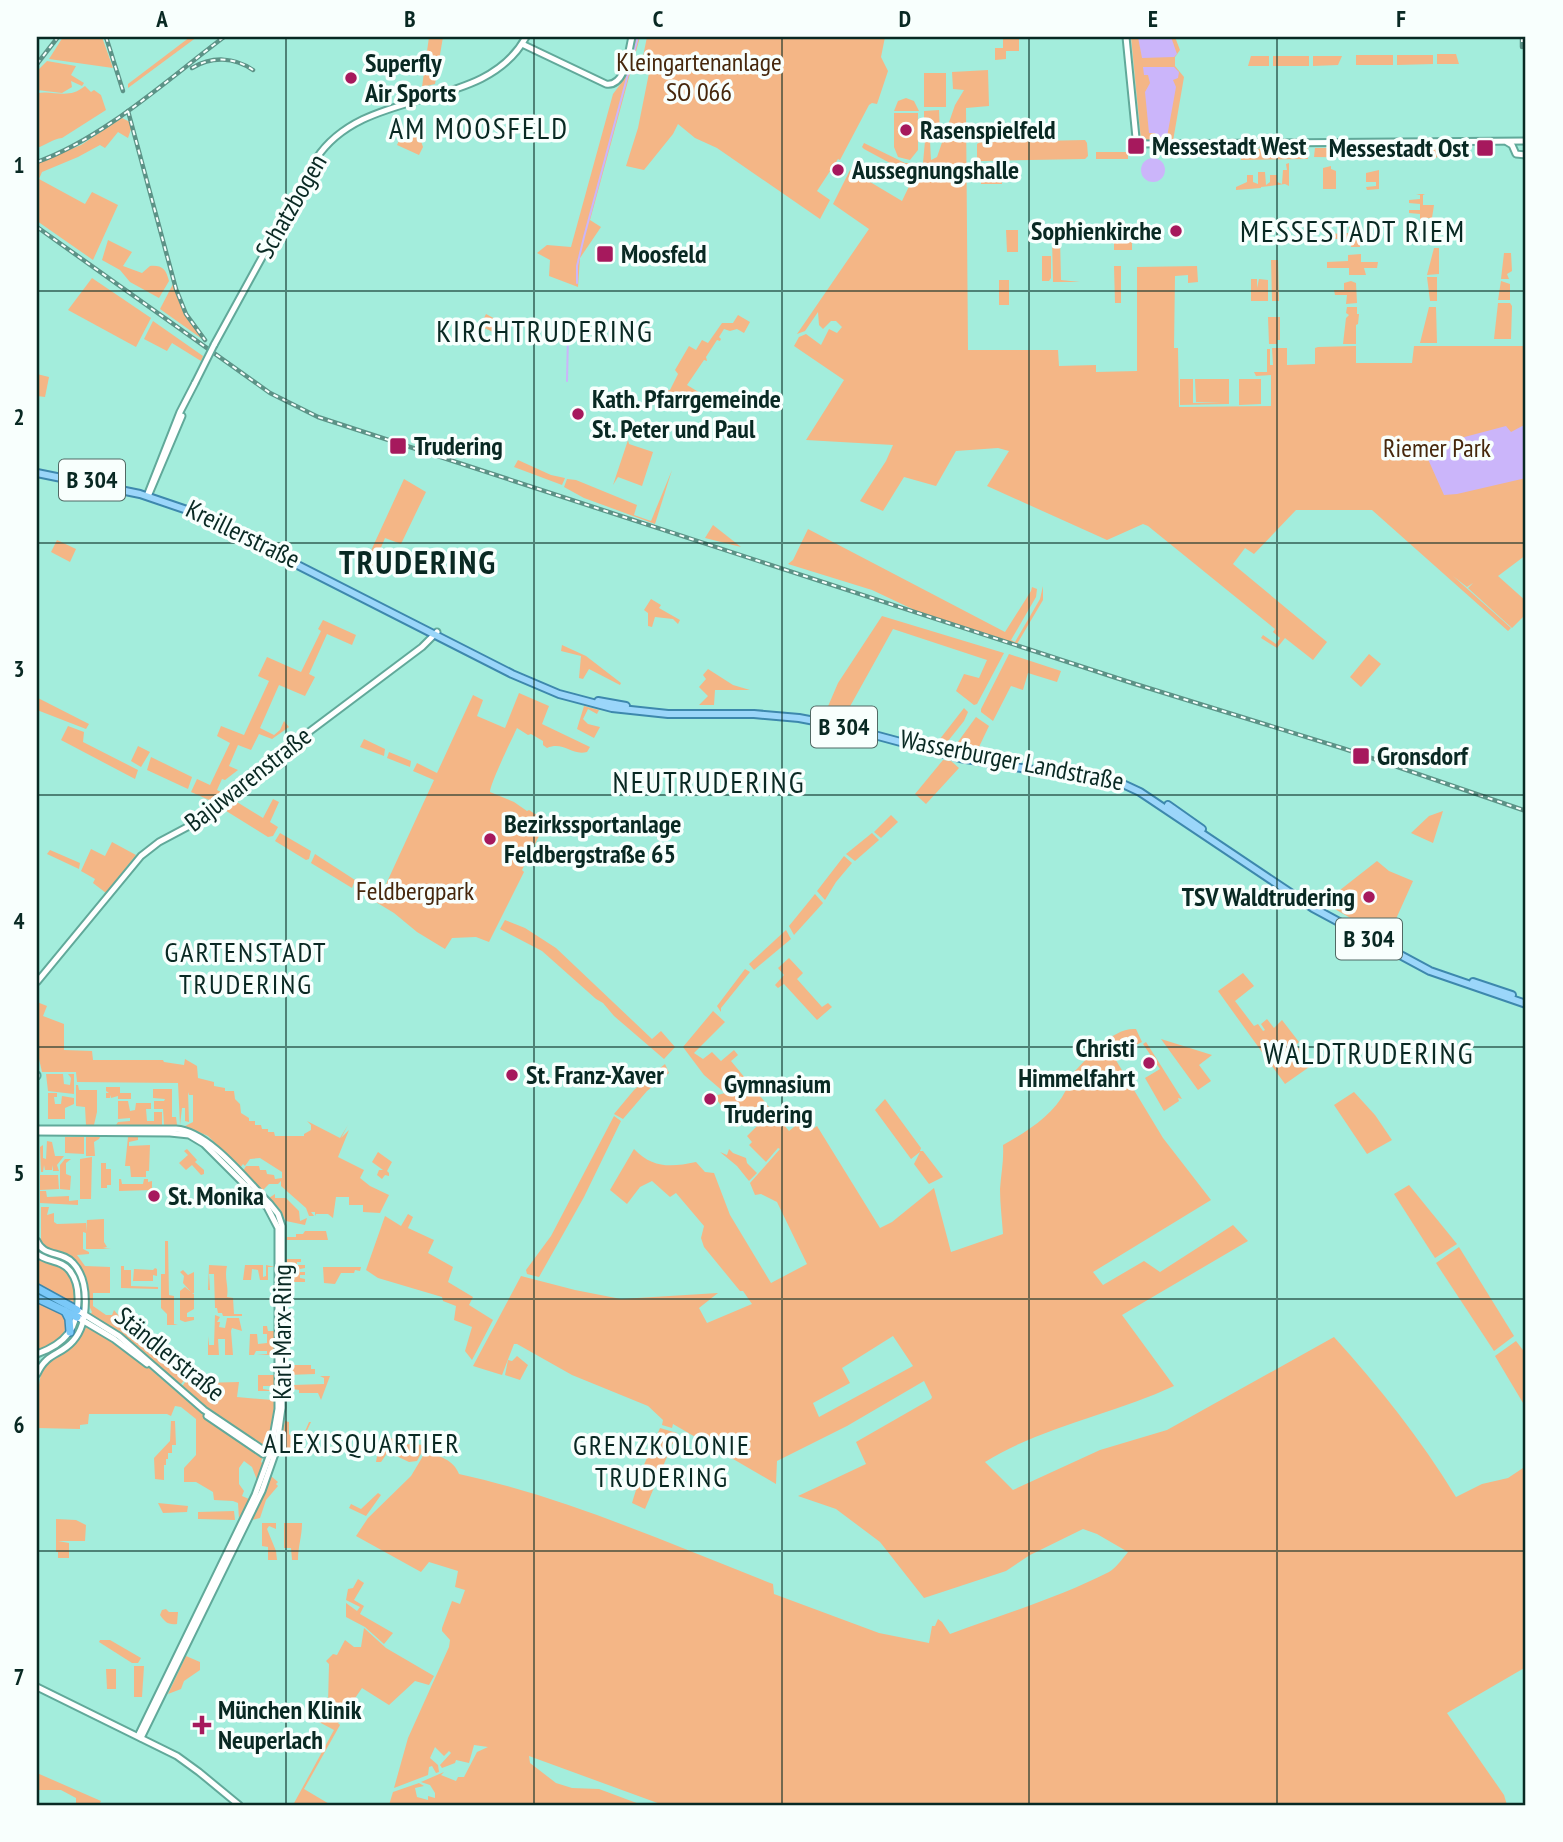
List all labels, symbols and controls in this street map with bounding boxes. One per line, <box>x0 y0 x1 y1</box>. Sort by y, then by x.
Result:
text: A <box>155 4 168 33</box>
text: B <box>404 4 416 33</box>
text: C <box>653 4 664 33</box>
text: D <box>899 4 911 33</box>
text: E <box>1148 4 1158 33</box>
text: F <box>1396 4 1406 33</box>
park label: Kleingartenanlage SO 066 <box>616 45 782 108</box>
place label: Superfly Air Sports <box>364 46 456 109</box>
marker: Superfly Air Sports <box>343 70 359 86</box>
district label: AM MOOSFELD <box>389 108 569 147</box>
place label: Rasenspielfeld <box>920 113 1056 146</box>
marker: Rasenspielfeld <box>898 122 914 138</box>
place label: Messestadt West <box>1152 129 1307 162</box>
place label: Messestadt Ost <box>1329 131 1469 164</box>
marker: Messestadt West <box>1126 136 1146 156</box>
marker: Messestadt Ost <box>1475 138 1495 158</box>
street label: Schatzbogen <box>248 148 334 264</box>
text: 1 <box>14 150 25 179</box>
place label: Aussegnungshalle <box>851 153 1019 186</box>
marker: Aussegnungshalle <box>830 162 846 178</box>
district label: MESSESTADT RIEM <box>1240 211 1466 250</box>
place label: Sophienkirche <box>1031 214 1162 247</box>
marker: Sophienkirche <box>1168 223 1184 239</box>
place label: Moosfeld <box>621 237 706 270</box>
marker: Moosfeld <box>595 244 615 264</box>
district label: KIRCHTRUDERING <box>436 311 654 350</box>
place label: Kath. Pfarrgemeinde St. Peter und Paul <box>592 382 781 445</box>
text: 2 <box>14 402 25 431</box>
marker: Kath. Pfarrgemeinde St. Peter und Paul <box>570 406 586 422</box>
place label: Trudering <box>414 429 503 462</box>
park label: Riemer Park <box>1383 431 1491 464</box>
marker: Trudering <box>388 436 408 456</box>
road number: B 304 <box>59 460 125 500</box>
street label: Kreillerstraße <box>181 492 306 575</box>
district label: TRUDERING <box>339 540 497 583</box>
text: 3 <box>14 654 25 683</box>
road number: B 304 <box>811 706 877 748</box>
street label: Bajuwarenstraße <box>178 719 318 838</box>
street label: Wasserburger Landstraße <box>897 722 1127 797</box>
place label: Gronsdorf <box>1377 739 1470 772</box>
marker: Gronsdorf <box>1351 746 1371 766</box>
district label: NEUTRUDERING <box>613 762 806 801</box>
place label: Bezirkssportanlage Feldbergstraße 65 <box>504 807 681 870</box>
marker: Bezirkssportanlage Feldbergstraße 65 <box>482 831 498 847</box>
park label: Feldbergpark <box>356 874 474 907</box>
place label: TSV Waldtrudering <box>1182 880 1355 913</box>
marker: TSV Waldtrudering <box>1361 889 1377 905</box>
text: 4 <box>14 906 25 935</box>
road number: B 304 <box>1336 918 1402 959</box>
district label: GARTENSTADT TRUDERING <box>164 933 328 1002</box>
place label: Christi Himmelfahrt <box>1018 1031 1135 1094</box>
district label: WALDTRUDERING <box>1263 1033 1475 1072</box>
marker: Christi Himmelfahrt <box>1141 1055 1157 1071</box>
place label: St. Franz-Xaver <box>526 1058 664 1091</box>
marker: St. Franz-Xaver <box>504 1067 520 1083</box>
place label: Gymnasium Trudering <box>724 1067 831 1130</box>
marker: Gymnasium Trudering <box>702 1091 718 1107</box>
text: 5 <box>14 1158 25 1187</box>
place label: St. Monika <box>168 1179 264 1212</box>
marker: St. Monika <box>146 1188 162 1204</box>
street label: Karl-Marx-Ring <box>265 1264 298 1400</box>
street label: Ständlerstraße <box>109 1299 232 1408</box>
text: 6 <box>14 1410 25 1439</box>
district label: ALEXISQUARTIER <box>263 1424 461 1461</box>
district label: GRENZKOLONIE TRUDERING <box>573 1426 751 1495</box>
text: 7 <box>14 1662 25 1691</box>
place label: München Klinik Neuperlach <box>218 1693 362 1756</box>
marker: München Klinik Neuperlach <box>192 1715 212 1735</box>

